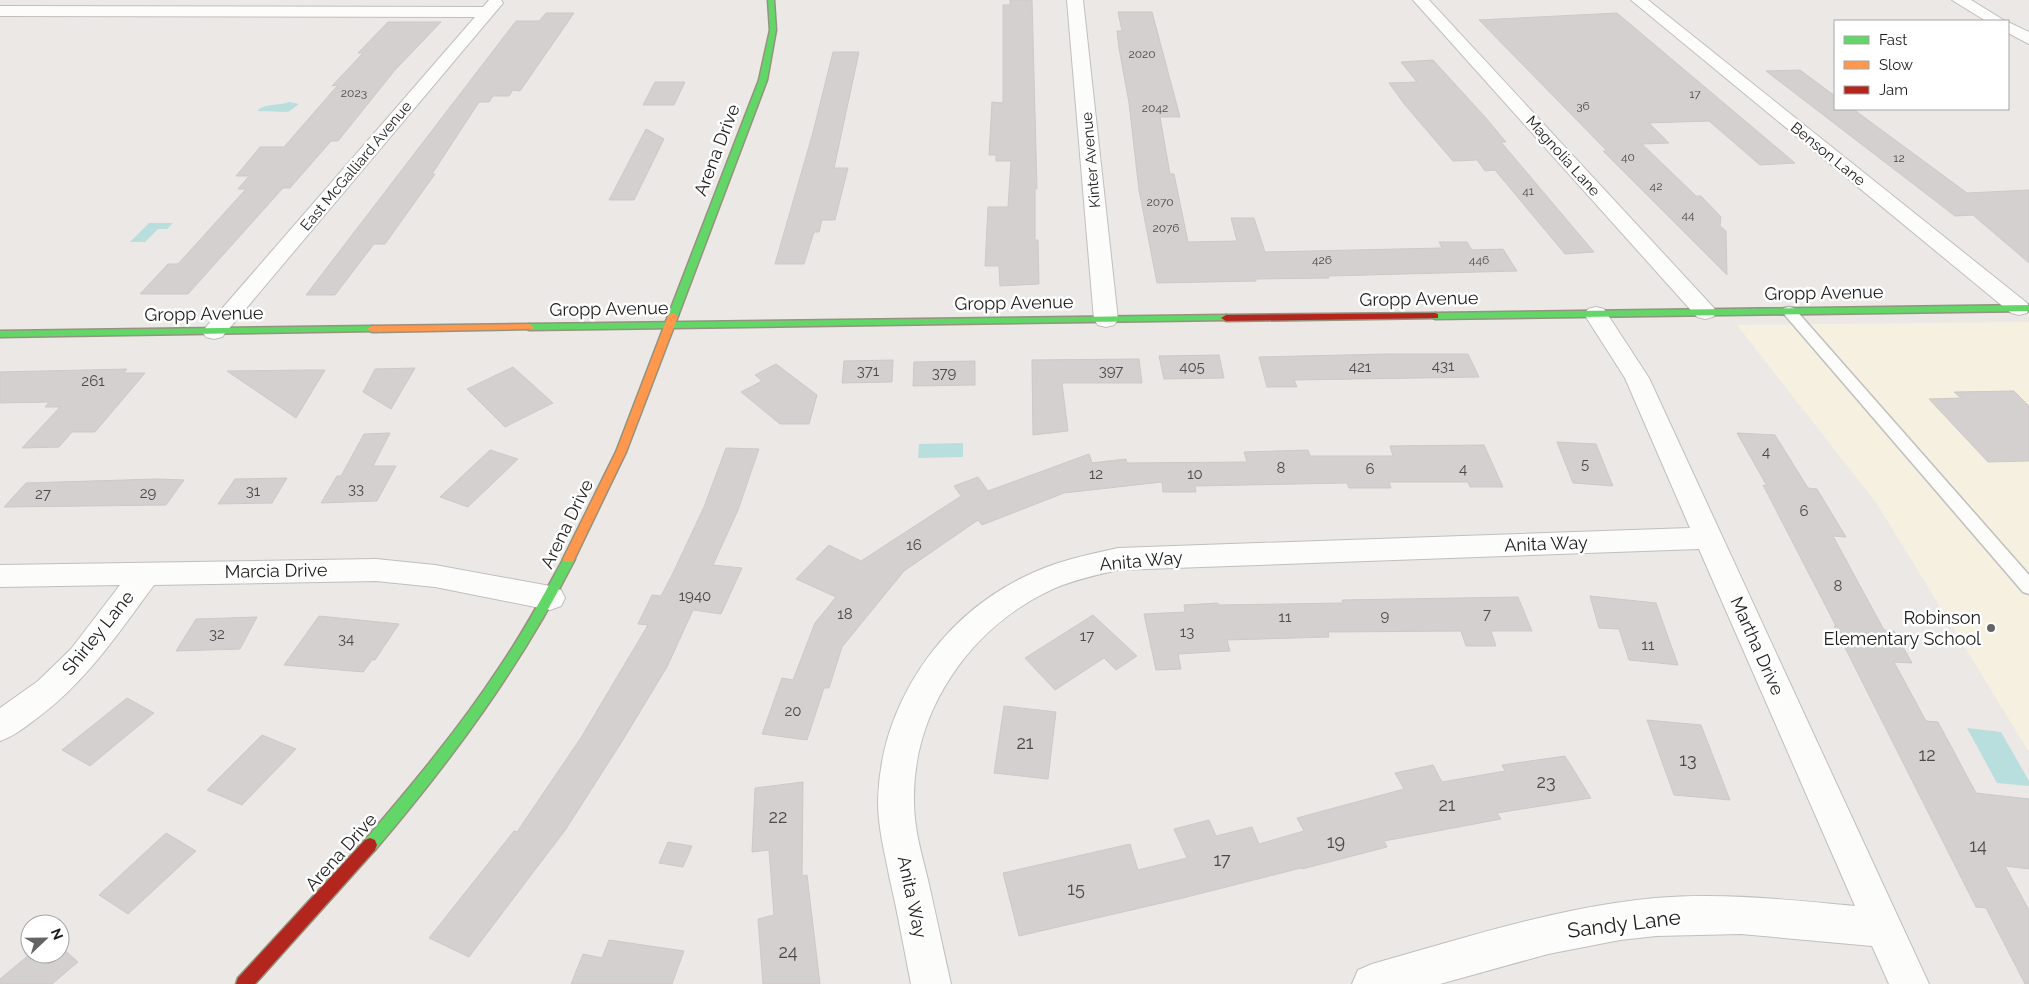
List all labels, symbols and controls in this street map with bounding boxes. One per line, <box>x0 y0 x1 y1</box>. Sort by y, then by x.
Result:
legend <box>1834 20 2009 110</box>
text: Fast <box>1879 31 1907 49</box>
house number: 2020 <box>1128 47 1156 61</box>
text: Slow <box>1879 56 1913 74</box>
text: Jam <box>1879 81 1908 99</box>
house number: 2023 <box>341 86 367 100</box>
house number: 17 <box>1689 87 1701 101</box>
street label: East McGalliard Avenue <box>297 97 416 234</box>
house number: 36 <box>1576 99 1590 113</box>
street label: Arena Drive <box>689 101 744 199</box>
house number: 2042 <box>1142 101 1168 115</box>
street label: Kinter Avenue <box>1078 111 1104 209</box>
street label: Magnolia Lane <box>1522 112 1604 200</box>
street label: Benson Lane <box>1787 118 1869 190</box>
house number: 40 <box>1621 150 1635 164</box>
house number: 12 <box>1893 151 1905 165</box>
house number: 42 <box>1650 179 1662 193</box>
house number: 41 <box>1522 184 1534 198</box>
house number: 2070 <box>1146 195 1174 209</box>
house number: 44 <box>1681 208 1695 222</box>
house number: 2076 <box>1152 221 1180 235</box>
house number: 426 <box>1312 253 1332 267</box>
house number: 446 <box>1469 253 1489 267</box>
street label: Gropp Avenue <box>1764 281 1884 304</box>
street label: Gropp Avenue <box>1359 287 1479 310</box>
street label: Gropp Avenue <box>954 291 1074 314</box>
street label: Gropp Avenue <box>549 297 669 320</box>
street label: Gropp Avenue <box>144 302 264 325</box>
house number: 431 <box>1432 357 1455 375</box>
house number: 405 <box>1179 358 1205 376</box>
house number: 421 <box>1349 358 1372 376</box>
house number: 371 <box>857 362 880 380</box>
house number: 397 <box>1099 362 1123 380</box>
house number: 379 <box>932 364 957 382</box>
house number: 261 <box>81 372 105 390</box>
house number: 4 <box>1762 443 1770 461</box>
house number: 5 <box>1581 455 1589 473</box>
house number: 8 <box>1277 459 1286 477</box>
house number: 6 <box>1365 460 1375 478</box>
house number: 4 <box>1459 460 1467 478</box>
house number: 12 <box>1089 465 1103 483</box>
house number: 10 <box>1187 465 1203 483</box>
street label: Arena Drive <box>536 475 597 572</box>
house number: 33 <box>348 480 364 498</box>
house number: 31 <box>246 482 261 500</box>
house number: 29 <box>140 484 157 502</box>
house number: 27 <box>35 485 51 503</box>
house number: 6 <box>1799 502 1809 520</box>
street label: Anita Way <box>1504 532 1588 555</box>
house number: 16 <box>906 536 922 554</box>
street label: Anita Way <box>1098 546 1184 575</box>
street label: Marcia Drive <box>224 559 328 582</box>
house number: 8 <box>1834 577 1843 595</box>
street label: Shirley Lane <box>57 586 138 679</box>
house number: 1940 <box>679 587 711 605</box>
street label: Martha Drive <box>1726 593 1789 699</box>
house number: 18 <box>837 605 853 623</box>
house number: 7 <box>1483 605 1491 623</box>
house number: 9 <box>1381 607 1390 625</box>
place label: Robinson Elementary School <box>1823 607 1981 649</box>
house number: 11 <box>1279 608 1292 626</box>
marker: Robinson Elementary School <box>1985 622 1997 634</box>
house number: 13 <box>1180 623 1194 641</box>
house number: 32 <box>209 625 225 643</box>
house number: 17 <box>1080 627 1094 645</box>
house number: 34 <box>338 630 354 648</box>
house number: 11 <box>1642 636 1655 654</box>
house number: 20 <box>785 702 802 720</box>
house number: 21 <box>1016 732 1034 753</box>
house number: 12 <box>1918 744 1936 765</box>
house number: 13 <box>1679 749 1697 770</box>
house number: 23 <box>1537 771 1556 792</box>
house number: 21 <box>1438 794 1456 815</box>
house number: 22 <box>769 806 787 827</box>
street label: Arena Drive <box>301 808 381 895</box>
house number: 19 <box>1327 831 1345 852</box>
house number: 14 <box>1969 835 1987 856</box>
house number: 17 <box>1213 849 1231 870</box>
street label: Anita Way <box>894 854 931 940</box>
house number: 15 <box>1067 878 1085 899</box>
street label: Sandy Lane <box>1566 904 1682 943</box>
north arrow <box>20 914 70 964</box>
text: N <box>48 926 66 942</box>
house number: 24 <box>778 941 798 962</box>

